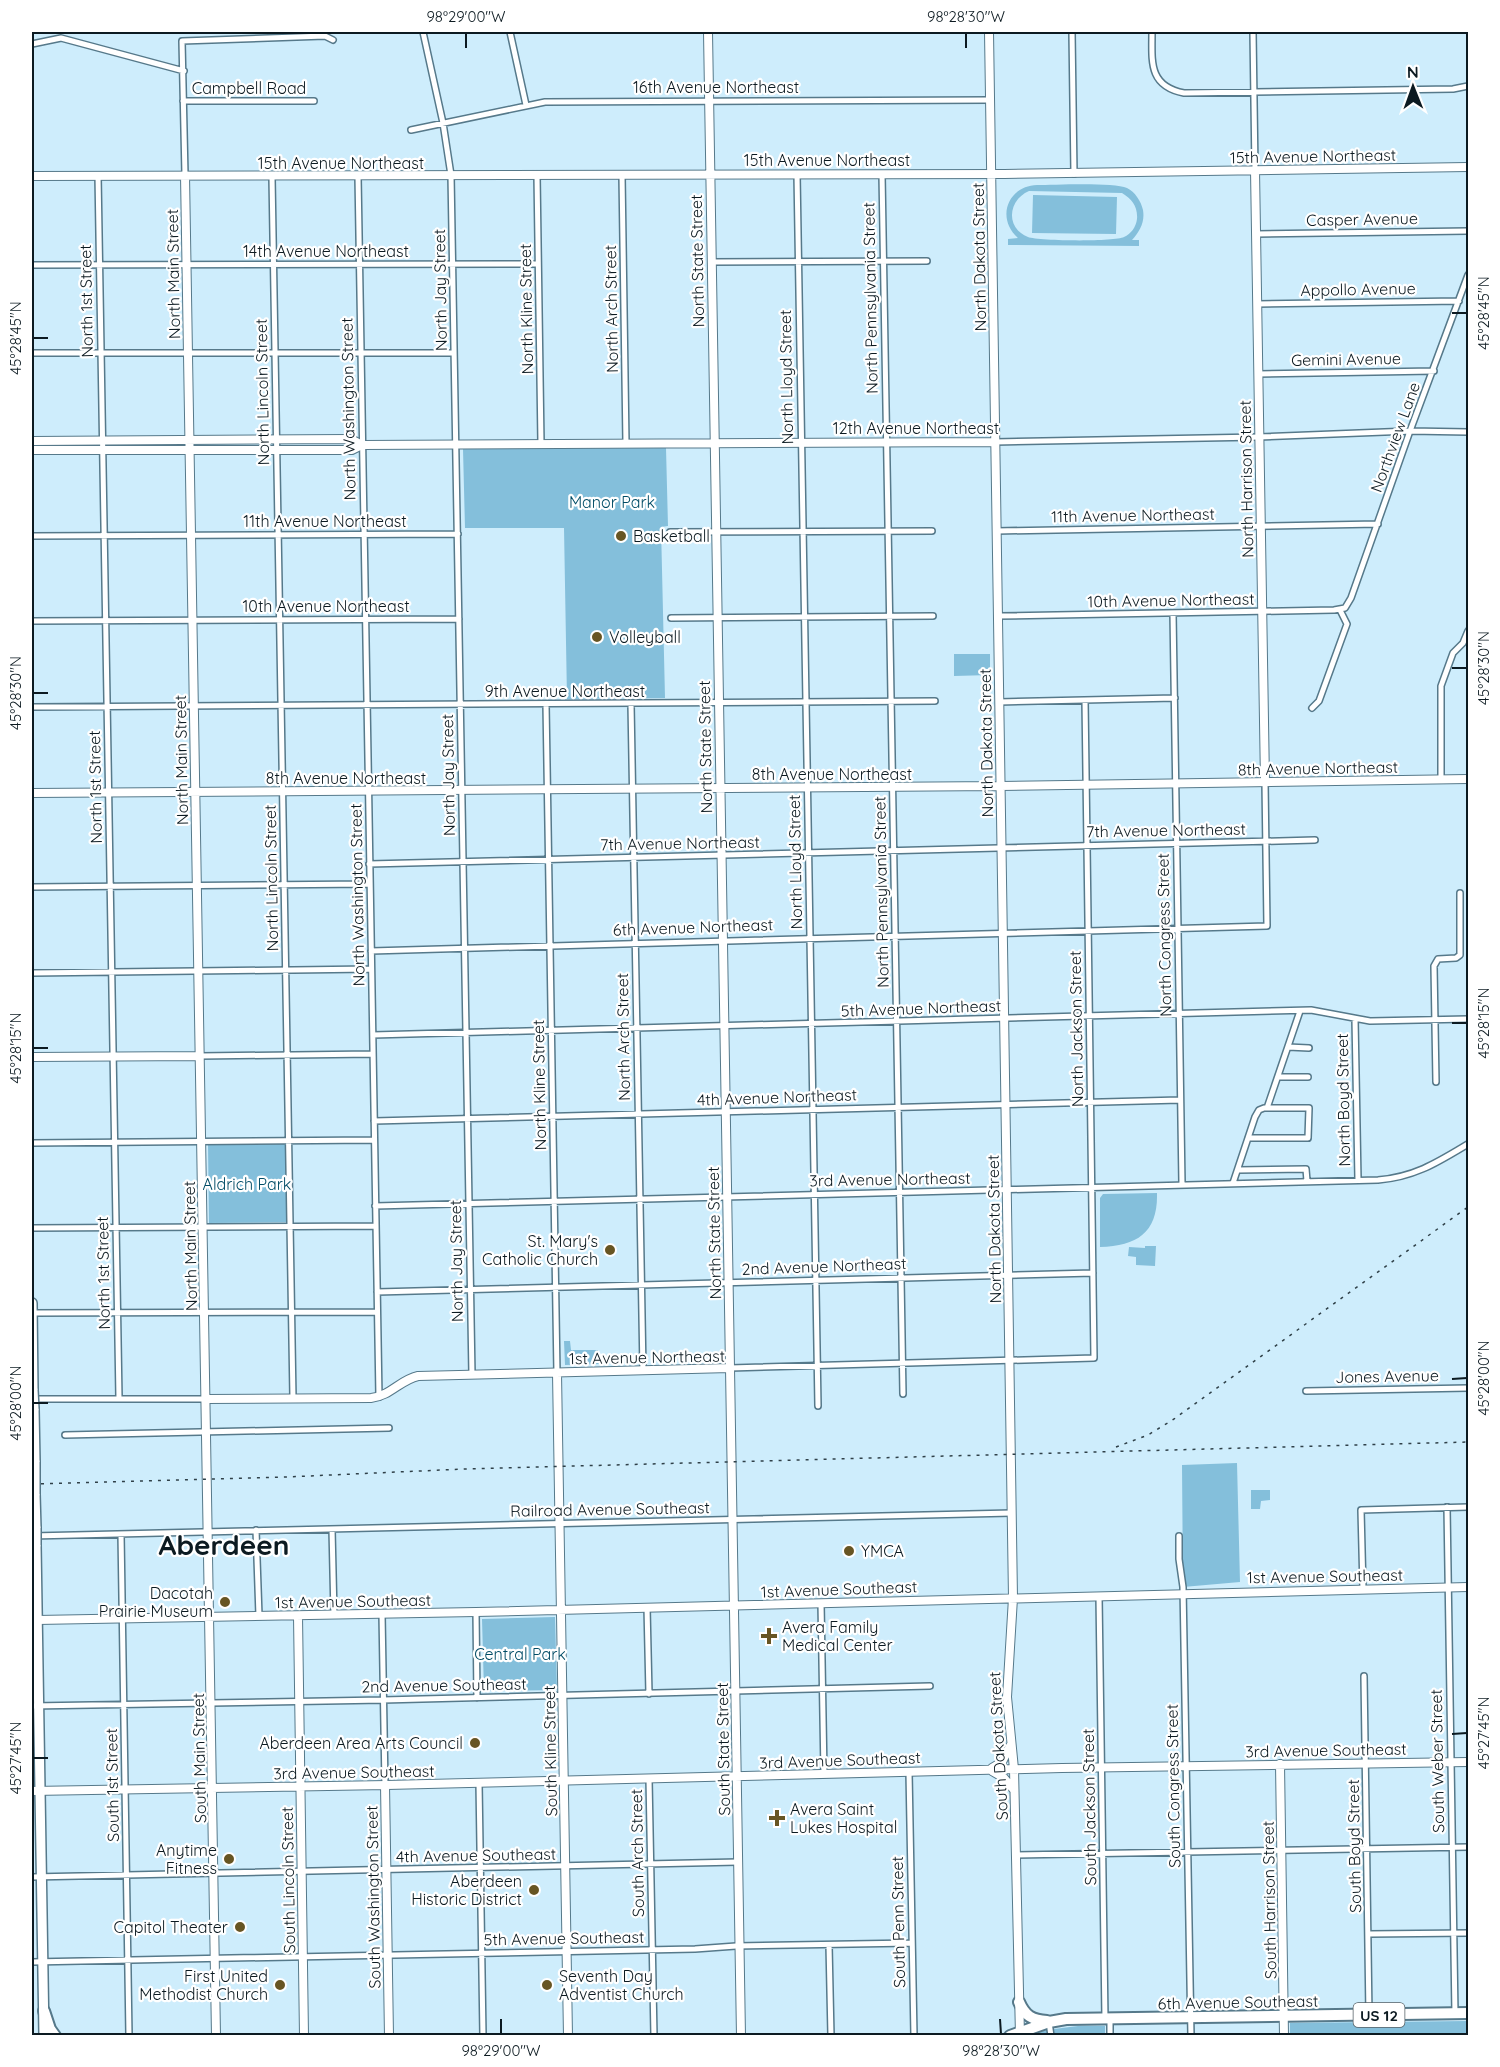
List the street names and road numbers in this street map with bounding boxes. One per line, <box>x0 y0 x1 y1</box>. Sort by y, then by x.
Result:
street label: 16th Avenue Northeast <box>633 77 799 97</box>
street label: Campbell Road <box>192 78 306 98</box>
street label: 15th Avenue Northeast <box>1230 145 1396 167</box>
street label: 15th Avenue Northeast <box>744 150 910 170</box>
street label: 15th Avenue Northeast <box>258 153 424 173</box>
street label: North Dakota Street <box>968 183 990 331</box>
street label: North State Street <box>686 194 708 328</box>
street label: North Pennsylvania Street <box>858 202 882 394</box>
street label: Casper Avenue <box>1306 208 1418 230</box>
street label: North Main Street <box>162 209 184 339</box>
street label: North Jay Street <box>429 229 451 351</box>
street label: 14th Avenue Northeast <box>243 241 409 261</box>
street label: North 1st Street <box>75 244 97 358</box>
street label: North Kline Street <box>515 244 537 374</box>
street label: North Arch Street <box>600 245 622 373</box>
street label: Appollo Avenue <box>1300 278 1416 300</box>
street label: North Lloyd Street <box>775 309 797 445</box>
street label: North Washington Street <box>336 317 360 501</box>
street label: North Lincoln Street <box>251 319 273 465</box>
street label: Gemini Avenue <box>1291 348 1401 370</box>
street label: Northview Lane <box>1366 379 1424 495</box>
street label: North Harrison Street <box>1235 400 1257 558</box>
street label: 12th Avenue Northeast <box>833 418 999 438</box>
street label: 11th Avenue Northeast <box>1051 504 1215 526</box>
street label: 11th Avenue Northeast <box>243 511 407 531</box>
street label: 10th Avenue Northeast <box>1087 589 1255 611</box>
street label: 10th Avenue Northeast <box>242 596 410 616</box>
street label: North Dakota Street <box>975 669 997 817</box>
street label: North State Street <box>694 680 716 814</box>
street label: 9th Avenue Northeast <box>485 681 645 701</box>
street label: North Main Street <box>170 695 192 825</box>
street label: North Jay Street <box>437 714 459 836</box>
street label: North 1st Street <box>84 730 106 844</box>
street label: 8th Avenue Northeast <box>1238 757 1398 779</box>
street label: 8th Avenue Northeast <box>752 764 912 784</box>
street label: 8th Avenue Northeast <box>266 768 426 788</box>
street label: North Lloyd Street <box>784 794 806 930</box>
street label: North Pennsylvania Street <box>869 796 893 988</box>
street label: North Washington Street <box>345 803 369 987</box>
street label: North Lincoln Street <box>260 805 282 951</box>
street label: 7th Avenue Northeast <box>1086 819 1246 841</box>
street label: 7th Avenue Northeast <box>600 832 760 854</box>
street label: North Congress Street <box>1153 853 1175 1017</box>
street label: 6th Avenue Northeast <box>613 914 773 940</box>
street label: North Jackson Street <box>1065 951 1087 1107</box>
street label: North Arch Street <box>612 973 634 1101</box>
street label: 5th Avenue Northeast <box>840 995 1002 1021</box>
street label: North Kline Street <box>528 1020 550 1150</box>
street label: North Boyd Street <box>1332 1033 1354 1167</box>
street label: 4th Avenue Northeast <box>697 1084 857 1110</box>
street label: North Dakota Street <box>983 1155 1005 1303</box>
street label: North State Street <box>703 1166 725 1300</box>
street label: 3rd Avenue Northeast <box>809 1168 971 1190</box>
street label: North Main Street <box>179 1181 201 1311</box>
street label: North Jay Street <box>445 1200 467 1322</box>
street label: North 1st Street <box>92 1216 114 1330</box>
street label: 2nd Avenue Northeast <box>741 1253 907 1279</box>
street label: 1st Avenue Northeast <box>569 1346 725 1368</box>
street label: Jones Avenue <box>1335 1365 1439 1387</box>
street label: Railroad Avenue Southeast <box>510 1497 710 1521</box>
street label: 1st Avenue Southeast <box>1247 1565 1403 1587</box>
street label: 1st Avenue Southeast <box>761 1576 917 1602</box>
street label: 1st Avenue Southeast <box>275 1590 431 1612</box>
street label: South Dakota Street <box>984 1671 1012 1821</box>
street label: 2nd Avenue Southeast <box>361 1674 527 1696</box>
street label: South State Street <box>712 1682 734 1816</box>
street label: South Kline Street <box>539 1685 561 1817</box>
street label: South Weber Street <box>1426 1689 1448 1833</box>
street label: South Main Street <box>188 1693 210 1823</box>
street label: South Congress Street <box>1162 1704 1184 1868</box>
street label: South 1st Street <box>101 1728 123 1842</box>
street label: South Jackson Street <box>1078 1728 1100 1886</box>
street label: 3rd Avenue Southeast <box>1245 1739 1407 1761</box>
street label: 3rd Avenue Southeast <box>759 1747 921 1773</box>
street label: 3rd Avenue Southeast <box>273 1761 435 1783</box>
street label: South Boyd Street <box>1343 1779 1365 1913</box>
street label: South Arch Street <box>626 1789 648 1917</box>
street label: South Washington Street <box>361 1805 385 1989</box>
street label: South Lincoln Street <box>277 1806 299 1954</box>
street label: South Harrison Street <box>1258 1821 1280 1979</box>
street label: 4th Avenue Southeast <box>396 1844 556 1866</box>
street label: South Penn Street <box>887 1856 909 1988</box>
street label: 5th Avenue Southeast <box>483 1927 645 1949</box>
street label: 6th Avenue Southeast <box>1158 1991 1318 2013</box>
road number: US 12 <box>1354 2003 1404 2027</box>

